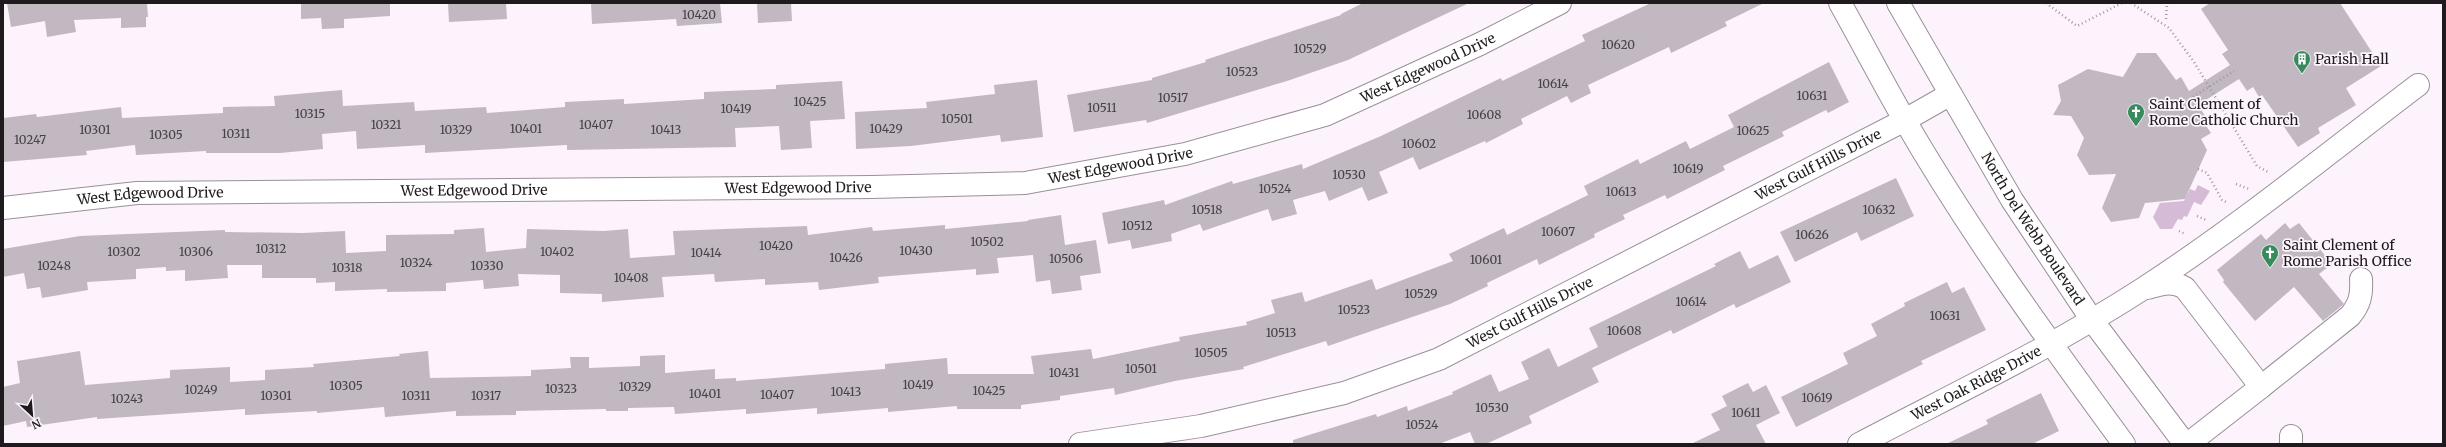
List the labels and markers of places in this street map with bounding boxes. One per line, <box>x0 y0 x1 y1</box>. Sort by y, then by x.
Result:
building icon: Parish Hall <box>2292 49 2312 74</box>
place label: Parish Hall <box>2315 50 2389 68</box>
place label: Saint Clement of Rome Catholic Church <box>2149 95 2299 129</box>
church icon: Saint Clement of Rome Catholic Church <box>2126 102 2146 127</box>
place label: Saint Clement of Rome Parish Office <box>2283 236 2412 270</box>
church icon: Saint Clement of Rome Parish Office <box>2260 243 2280 268</box>

